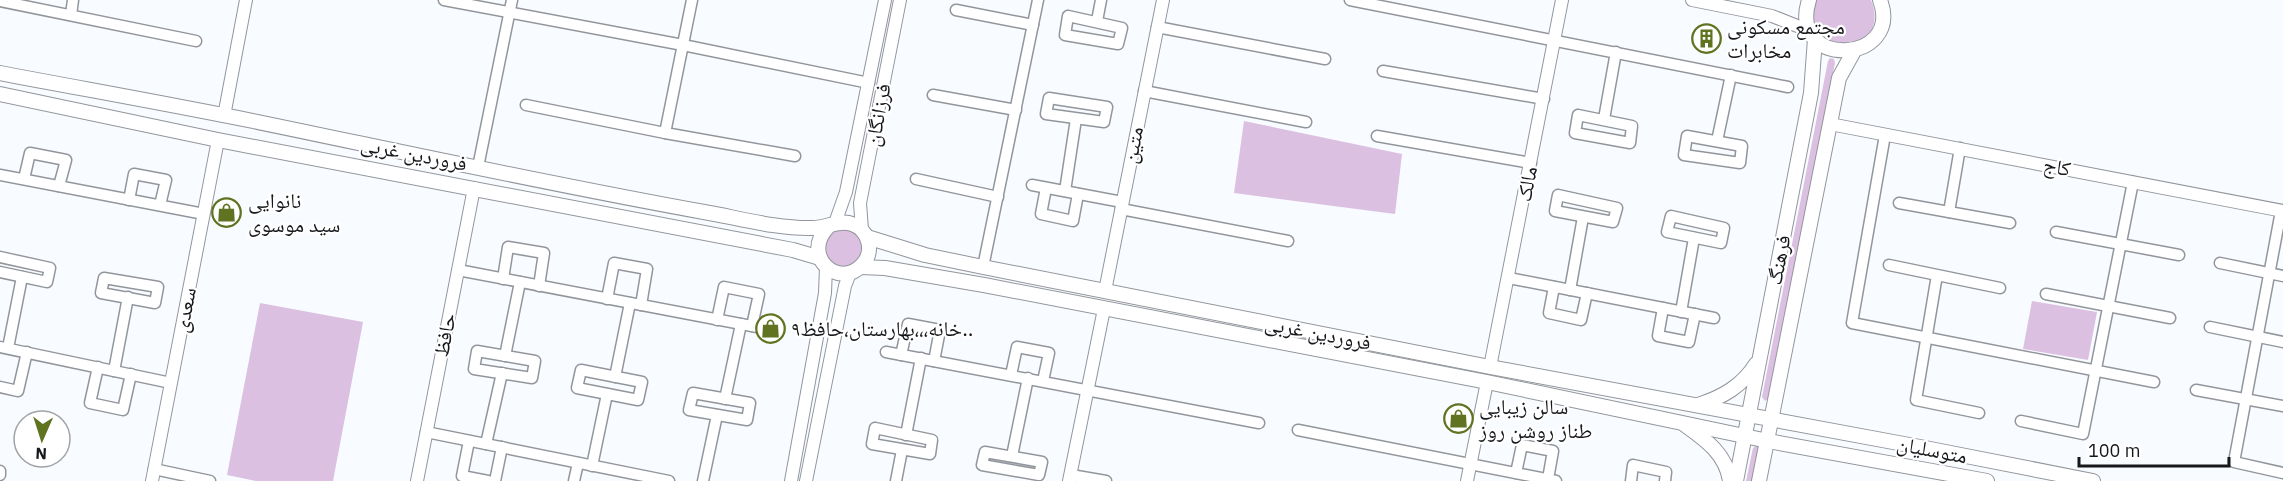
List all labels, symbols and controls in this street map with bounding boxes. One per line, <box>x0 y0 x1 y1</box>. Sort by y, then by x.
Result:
place label: مجتمع مسکونی مخابرات <box>1727 12 1845 64</box>
building icon: مجتمع مسکونی مخابرات <box>1690 23 1722 55</box>
street label: فرزانگان <box>857 81 897 149</box>
street label: متین <box>1115 124 1149 166</box>
street label: فروردین غربی <box>359 129 470 177</box>
street label: کاج <box>2041 150 2074 182</box>
street label: مالک <box>1509 164 1543 204</box>
place label: نانوایی سید موسوی <box>248 186 340 238</box>
shop icon: نانوایی سید موسوی <box>211 197 243 229</box>
street label: فرهنگ <box>1759 232 1797 287</box>
street label: سعدی <box>166 285 202 335</box>
street label: فروردین غربی <box>1263 308 1374 356</box>
street label: حافظ <box>426 311 462 359</box>
shop icon: خانه،،،بهارستان،حافظ۹.. <box>754 313 786 345</box>
place label: خانه،،،بهارستان،حافظ۹.. <box>791 314 974 342</box>
place label: سالن زیبایی طناز روشن روز <box>1478 392 1592 444</box>
shop icon: سالن زیبایی طناز روشن روز <box>1442 403 1474 435</box>
north arrow <box>12 409 72 469</box>
street label: متوسلیان <box>1895 428 1970 470</box>
scale bar <box>2079 430 2229 468</box>
text: 100 m <box>2088 439 2140 462</box>
text: N <box>35 444 48 464</box>

